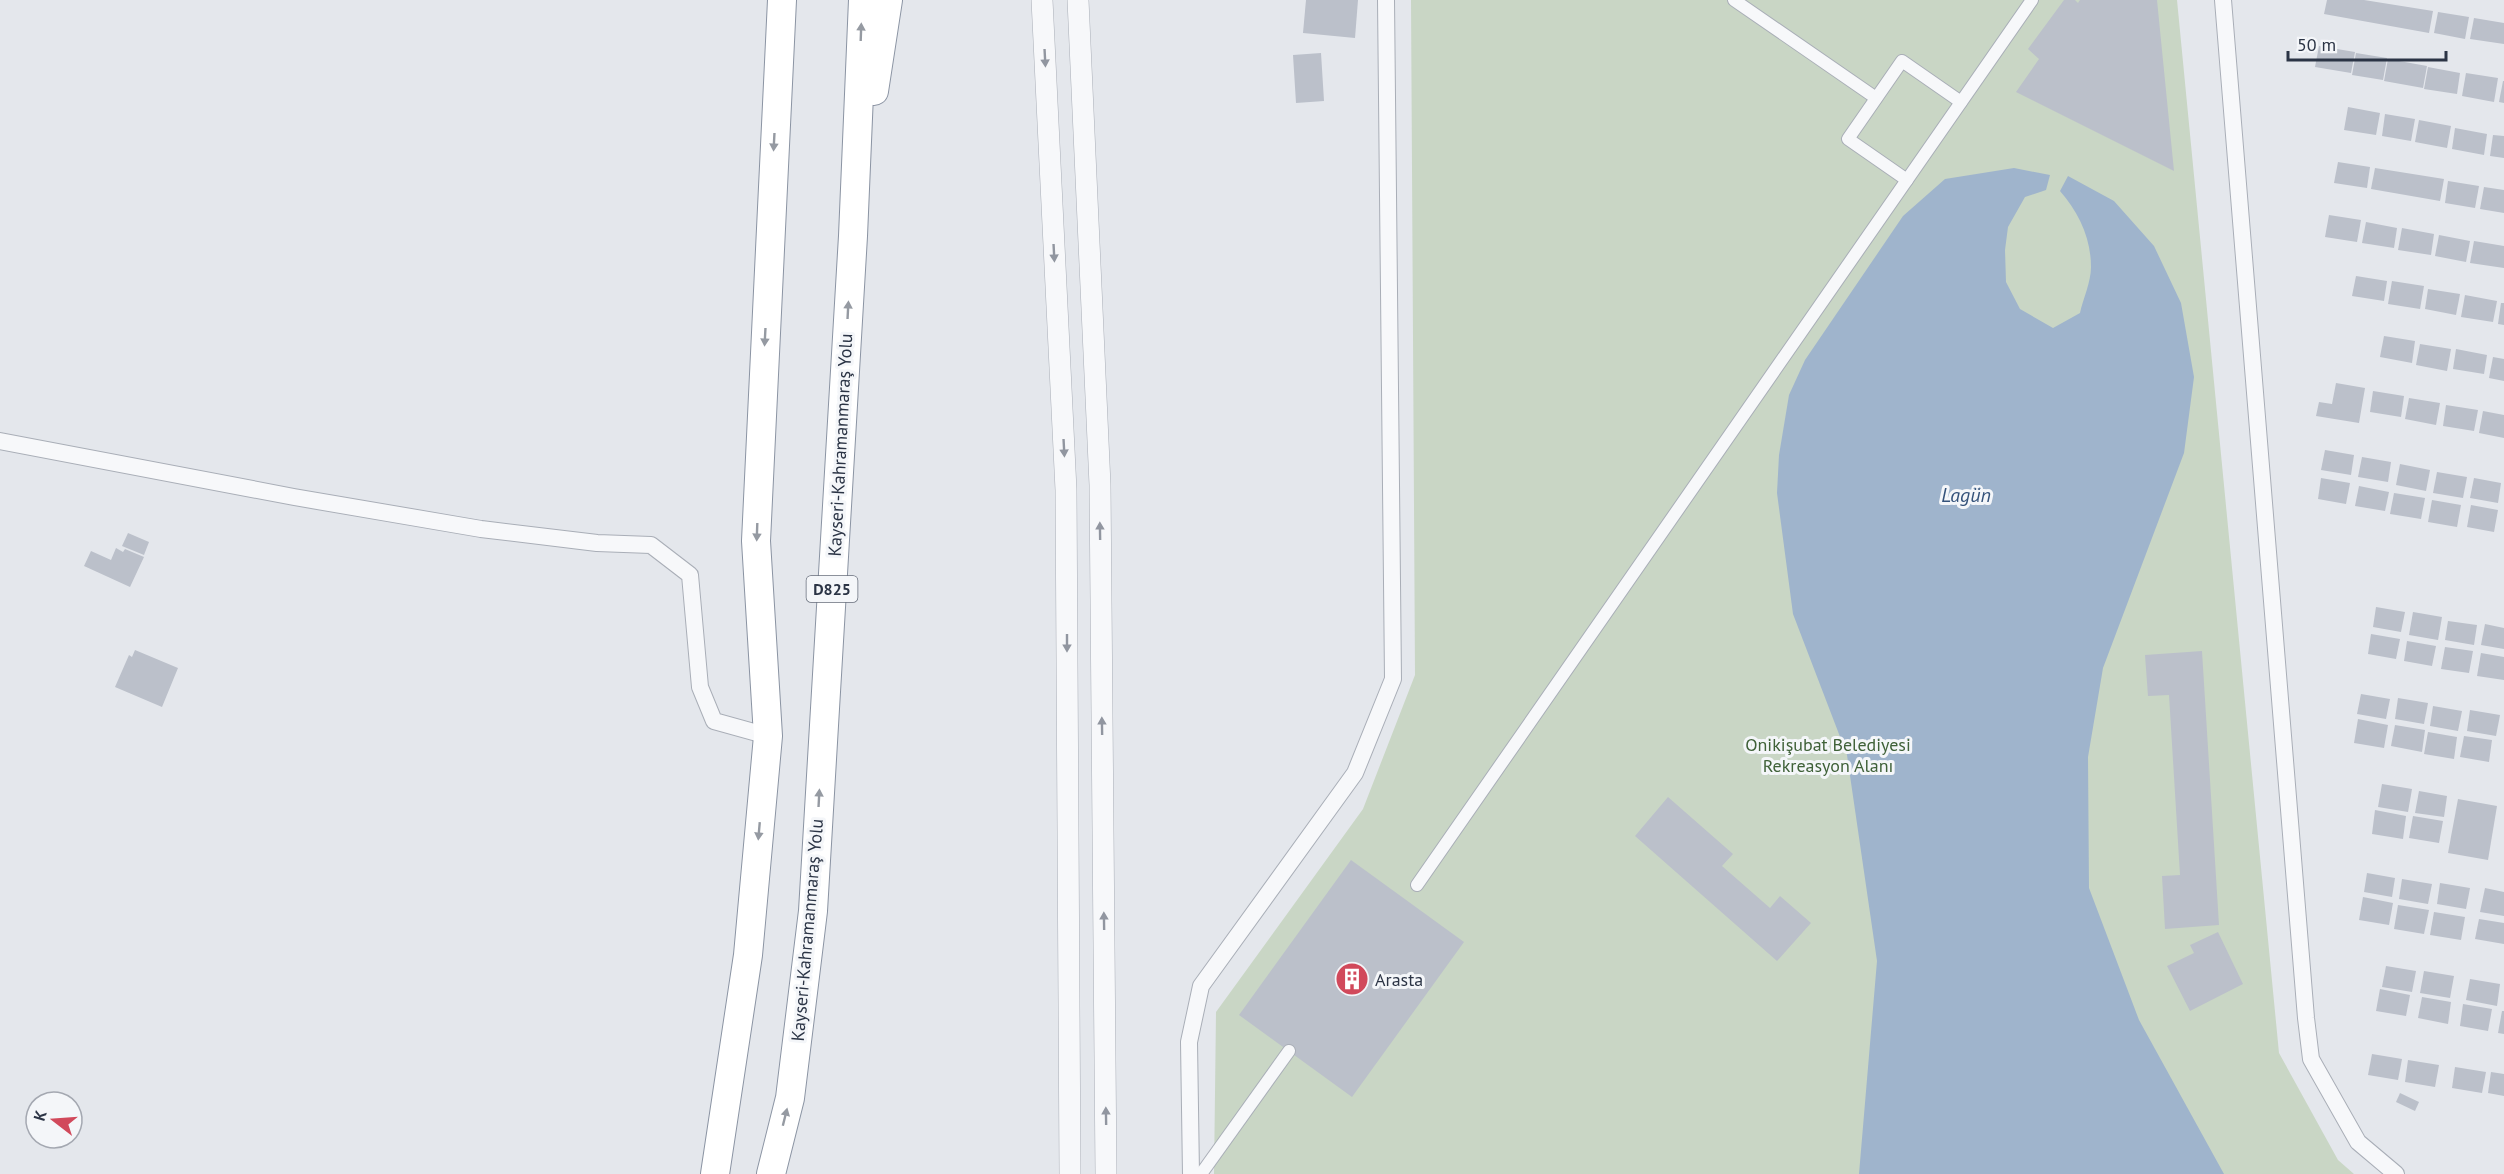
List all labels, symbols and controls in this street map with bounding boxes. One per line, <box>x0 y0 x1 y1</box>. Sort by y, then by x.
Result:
one-way arrow <box>857 22 866 41</box>
scale bar <box>2288 24 2446 62</box>
text: 50 m <box>2297 33 2336 56</box>
one-way arrow <box>1041 49 1050 68</box>
one-way arrow <box>770 133 779 152</box>
one-way arrow <box>1050 244 1059 263</box>
one-way arrow <box>843 301 853 320</box>
one-way arrow <box>761 328 770 347</box>
street label: Kayseri-Kahramanmaraş Yolu <box>823 333 857 557</box>
one-way arrow <box>1059 439 1068 458</box>
water label: Lagün <box>1941 482 1991 508</box>
one-way arrow <box>1095 521 1105 540</box>
one-way arrow <box>752 522 761 541</box>
road number: D825 <box>806 576 858 602</box>
one-way arrow <box>1062 633 1072 652</box>
one-way arrow <box>1097 716 1107 735</box>
park label: Onikişubat Belediyesi Rekreasyon Alanı <box>1745 733 1911 777</box>
one-way arrow <box>815 789 824 808</box>
street label: Kayseri-Kahramanmaraş Yolu <box>786 818 828 1042</box>
one-way arrow <box>754 822 764 841</box>
one-way arrow <box>1099 911 1109 930</box>
building icon: Arasta <box>1334 961 1370 997</box>
place label: Arasta <box>1375 968 1423 991</box>
north arrow <box>24 1090 84 1150</box>
one-way arrow <box>1101 1106 1111 1125</box>
text: K <box>29 1108 51 1123</box>
one-way arrow <box>781 1108 791 1126</box>

